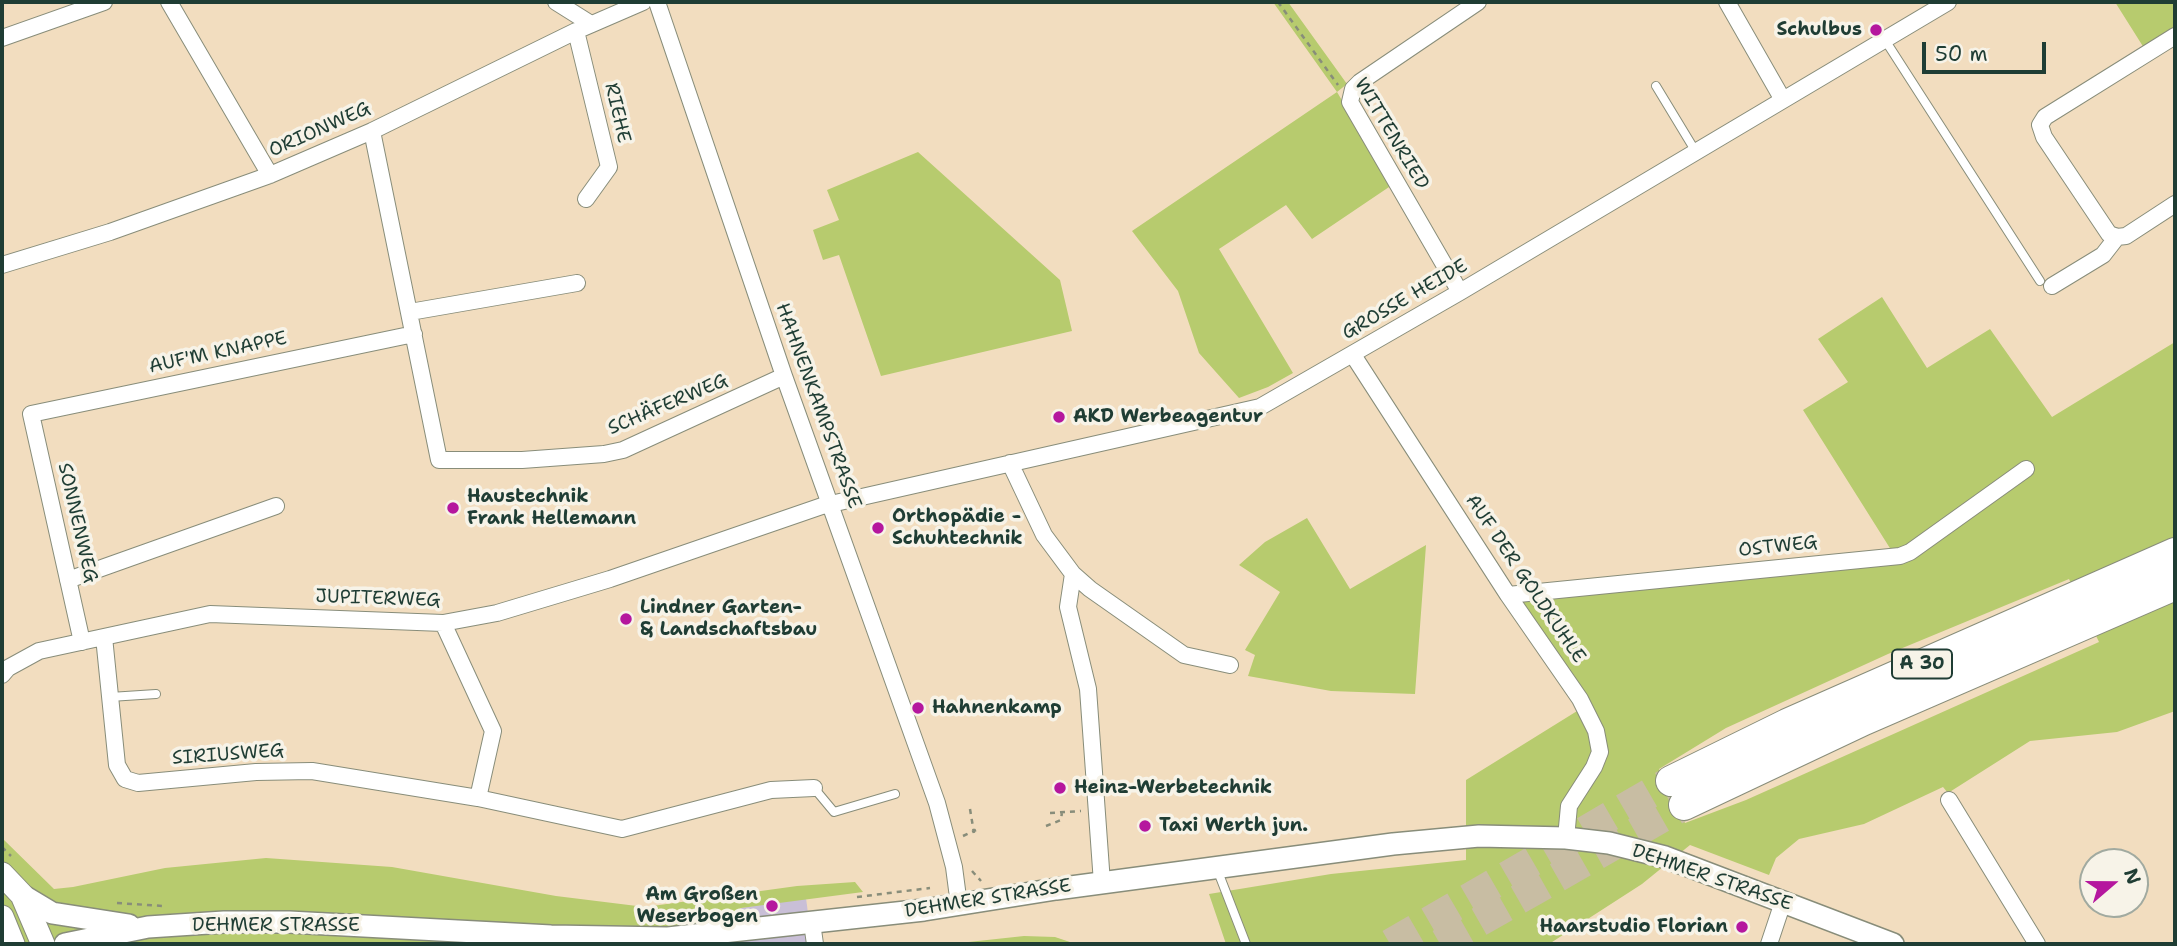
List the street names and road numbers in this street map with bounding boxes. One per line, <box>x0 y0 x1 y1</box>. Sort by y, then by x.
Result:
street label: WITTENRIED <box>1349 74 1433 194</box>
street label: RIEHE <box>599 81 635 145</box>
street label: ORIONWEG <box>266 97 374 163</box>
street label: GROSSE HEIDE <box>1338 255 1472 345</box>
street label: HAHNENKAMPSTRASSE <box>770 300 866 512</box>
street label: AUF'M KNAPPE <box>147 327 289 379</box>
street label: SCHÄFERWEG <box>605 369 731 441</box>
street label: SONNENWEG <box>52 461 102 585</box>
street label: AUF DER GOLDKUHLE <box>1460 490 1590 668</box>
street label: OSTWEG <box>1737 532 1819 562</box>
street label: JUPITERWEG <box>315 585 441 613</box>
road number: A 30 <box>1892 650 1952 678</box>
street label: SIRIUSWEG <box>171 740 285 770</box>
street label: DEHMER STRASSE <box>1629 840 1795 916</box>
street label: DEHMER STRASSE <box>903 875 1073 923</box>
street label: DEHMER STRASSE <box>192 915 360 937</box>

